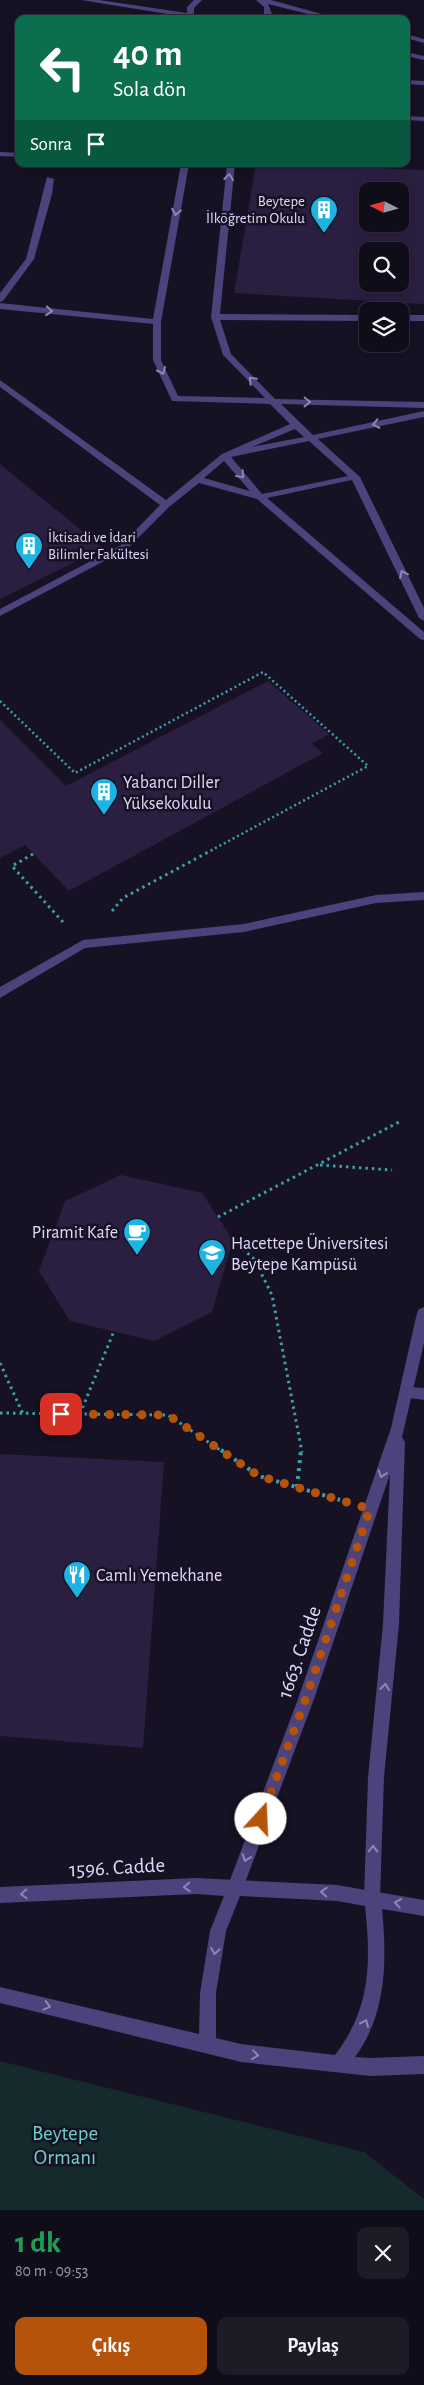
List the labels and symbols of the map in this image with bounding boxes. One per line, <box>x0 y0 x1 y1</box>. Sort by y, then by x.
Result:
one-way arrow <box>223 173 234 181</box>
north arrow <box>359 182 409 232</box>
place label: Beytepe İlköğretim Okulu <box>206 194 305 226</box>
building icon: Beytepe İlköğretim Okulu <box>309 195 339 234</box>
one-way arrow <box>171 207 181 216</box>
one-way arrow <box>45 305 53 316</box>
one-way arrow <box>156 366 166 375</box>
one-way arrow <box>249 376 258 385</box>
one-way arrow <box>304 397 311 407</box>
one-way arrow <box>372 418 381 429</box>
one-way arrow <box>235 469 244 478</box>
place label: İktisadi ve İdari Bilimler Fakültesi <box>48 528 149 562</box>
building icon: İktisadi ve İdari Bilimler Fakültesi <box>14 531 44 570</box>
one-way arrow <box>398 570 409 579</box>
place label: Yabancı Diller Yüksekokulu <box>123 774 220 813</box>
building icon: Yabancı Diller Yüksekokulu <box>89 777 119 816</box>
cafe icon: Piramit Kafe <box>122 1217 152 1256</box>
place label: Piramit Kafe <box>32 1224 118 1242</box>
place label: Hacettepe Üniversitesi Beytepe Kampüsü <box>231 1233 388 1274</box>
school or university icon: Hacettepe Üniversitesi Beytepe Kampüsü <box>197 1238 227 1277</box>
pin <box>40 1393 82 1435</box>
one-way arrow <box>378 1469 388 1478</box>
restaurant icon: Camlı Yemekhane <box>62 1560 92 1599</box>
place label: Camlı Yemekhane <box>96 1567 222 1585</box>
street label: 1663. Cadde <box>274 1603 325 1701</box>
one-way arrow <box>379 1683 390 1691</box>
position arrow <box>234 1792 286 1844</box>
one-way arrow <box>368 1845 379 1853</box>
one-way arrow <box>242 1853 253 1862</box>
street label: 1596. Cadde <box>69 1854 166 1880</box>
one-way arrow <box>182 1881 190 1892</box>
one-way arrow <box>319 1887 327 1897</box>
one-way arrow <box>20 1889 28 1900</box>
one-way arrow <box>394 1898 402 1908</box>
one-way arrow <box>210 1946 220 1955</box>
one-way arrow <box>43 2001 51 2011</box>
one-way arrow <box>358 2019 369 2028</box>
one-way arrow <box>251 2049 259 2060</box>
park label: Beytepe Ormanı <box>32 2123 98 2168</box>

